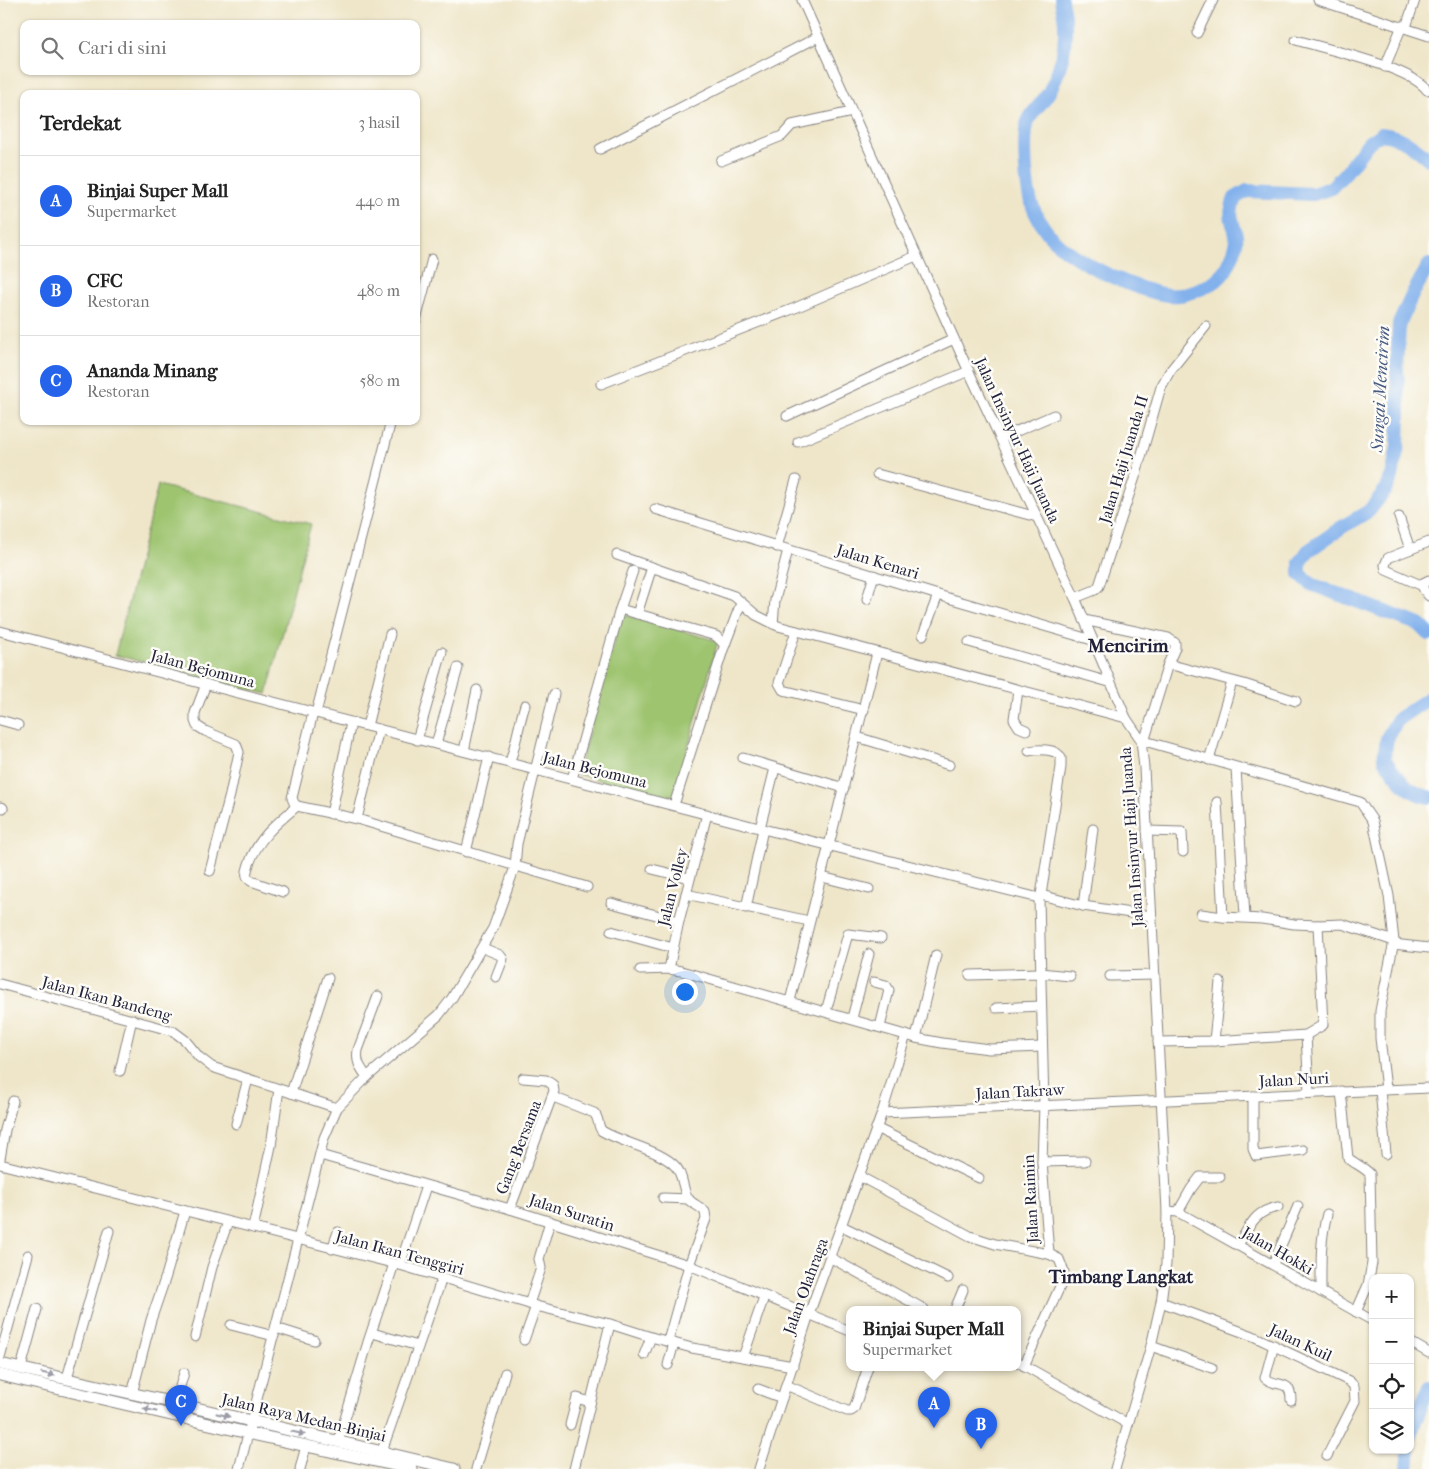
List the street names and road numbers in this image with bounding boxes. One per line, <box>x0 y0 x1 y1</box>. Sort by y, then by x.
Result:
street label: Jalan Insinyur Haji Juanda <box>970 353 1064 526</box>
street label: Jalan Haji Juanda II <box>1094 393 1152 528</box>
street label: Jalan Kenari <box>832 539 922 583</box>
street label: Jalan Bejomuna <box>147 645 258 692</box>
street label: Jalan Insinyur Haji Juanda <box>1116 746 1147 930</box>
street label: Jalan Bejomuna <box>539 747 650 792</box>
street label: Jalan Volley <box>653 846 691 930</box>
street label: Jalan Ikan Bandeng <box>38 971 174 1025</box>
street label: Jalan Nuri <box>1257 1068 1330 1091</box>
street label: Jalan Takraw <box>973 1080 1066 1103</box>
street label: Gang Bersama <box>492 1097 545 1197</box>
street label: Jalan Raimin <box>1019 1153 1042 1246</box>
street label: Jalan Suratin <box>525 1189 618 1235</box>
street label: Jalan Hokki <box>1237 1221 1317 1279</box>
street label: Jalan Ikan Tenggiri <box>332 1226 466 1279</box>
street label: Jalan Olahraga <box>779 1235 832 1339</box>
street label: Jalan Kuil <box>1265 1319 1336 1365</box>
street label: Jalan Raya Medan-Binjai <box>218 1389 388 1446</box>

